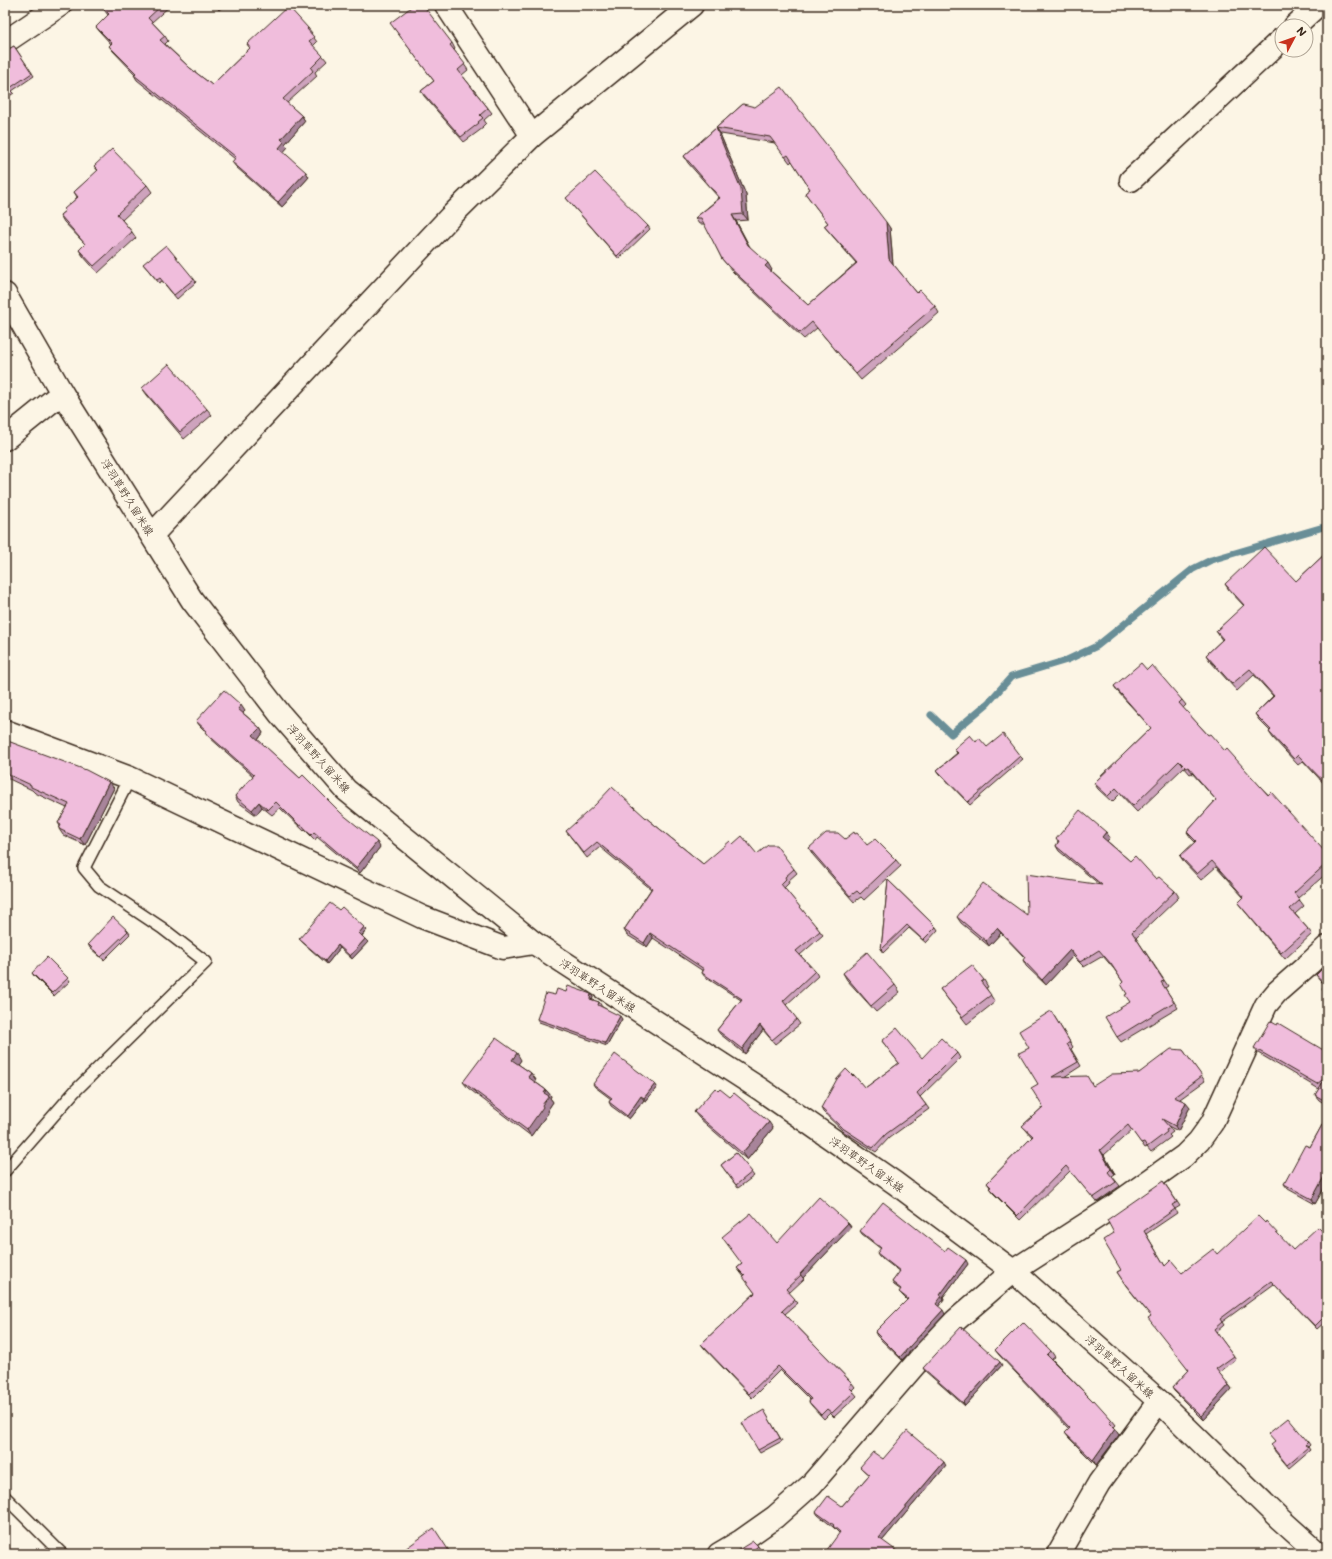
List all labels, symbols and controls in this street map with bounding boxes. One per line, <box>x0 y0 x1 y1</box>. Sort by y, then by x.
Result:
north arrow <box>1274 18 1314 58</box>
text: N <box>1294 23 1310 39</box>
street label: 浮羽草野久留米線 <box>98 456 158 538</box>
street label: 浮羽草野久留米線 <box>284 720 354 796</box>
street label: 浮羽草野久留米線 <box>557 955 639 1015</box>
street label: 浮羽草野久留米線 <box>827 1133 907 1195</box>
street label: 浮羽草野久留米線 <box>1082 1331 1158 1401</box>

